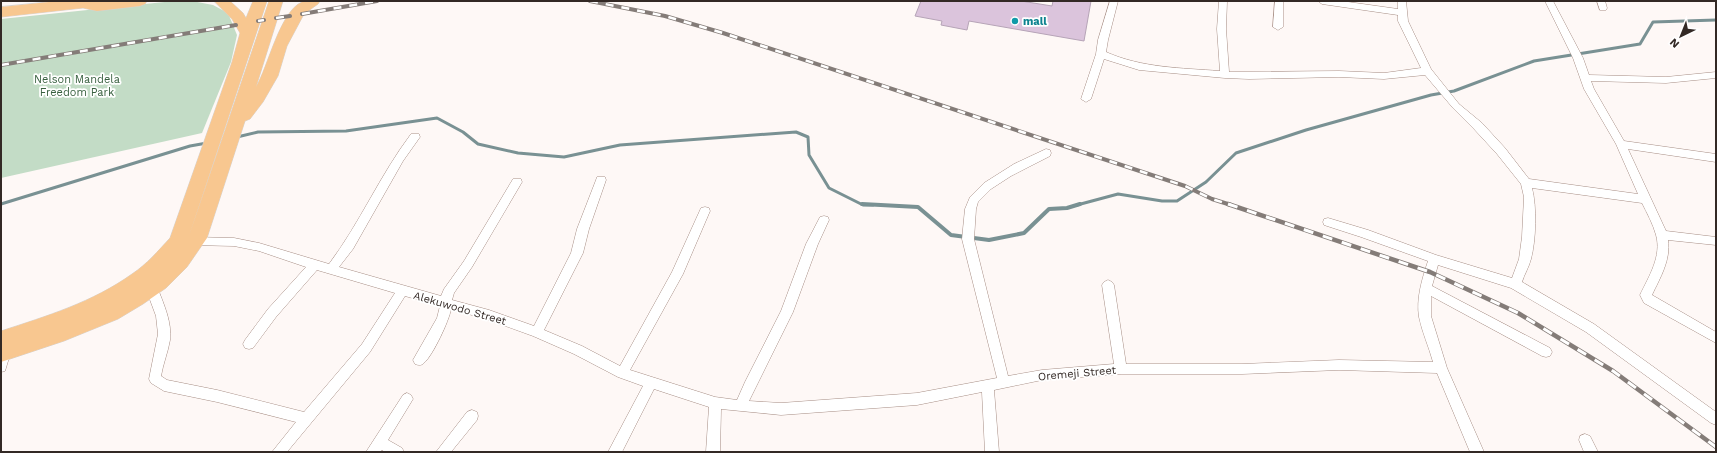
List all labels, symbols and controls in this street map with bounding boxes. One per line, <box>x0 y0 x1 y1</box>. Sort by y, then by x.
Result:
place label: mall <box>1023 15 1047 28</box>
marker: mall <box>1010 16 1020 26</box>
north arrow <box>1661 16 1701 56</box>
text: N <box>1667 35 1682 50</box>
park label: Nelson Mandela Freedom Park <box>34 73 120 99</box>
street label: Alekuwodo Street <box>412 289 508 328</box>
street label: Oremeji Street <box>1037 364 1117 383</box>

